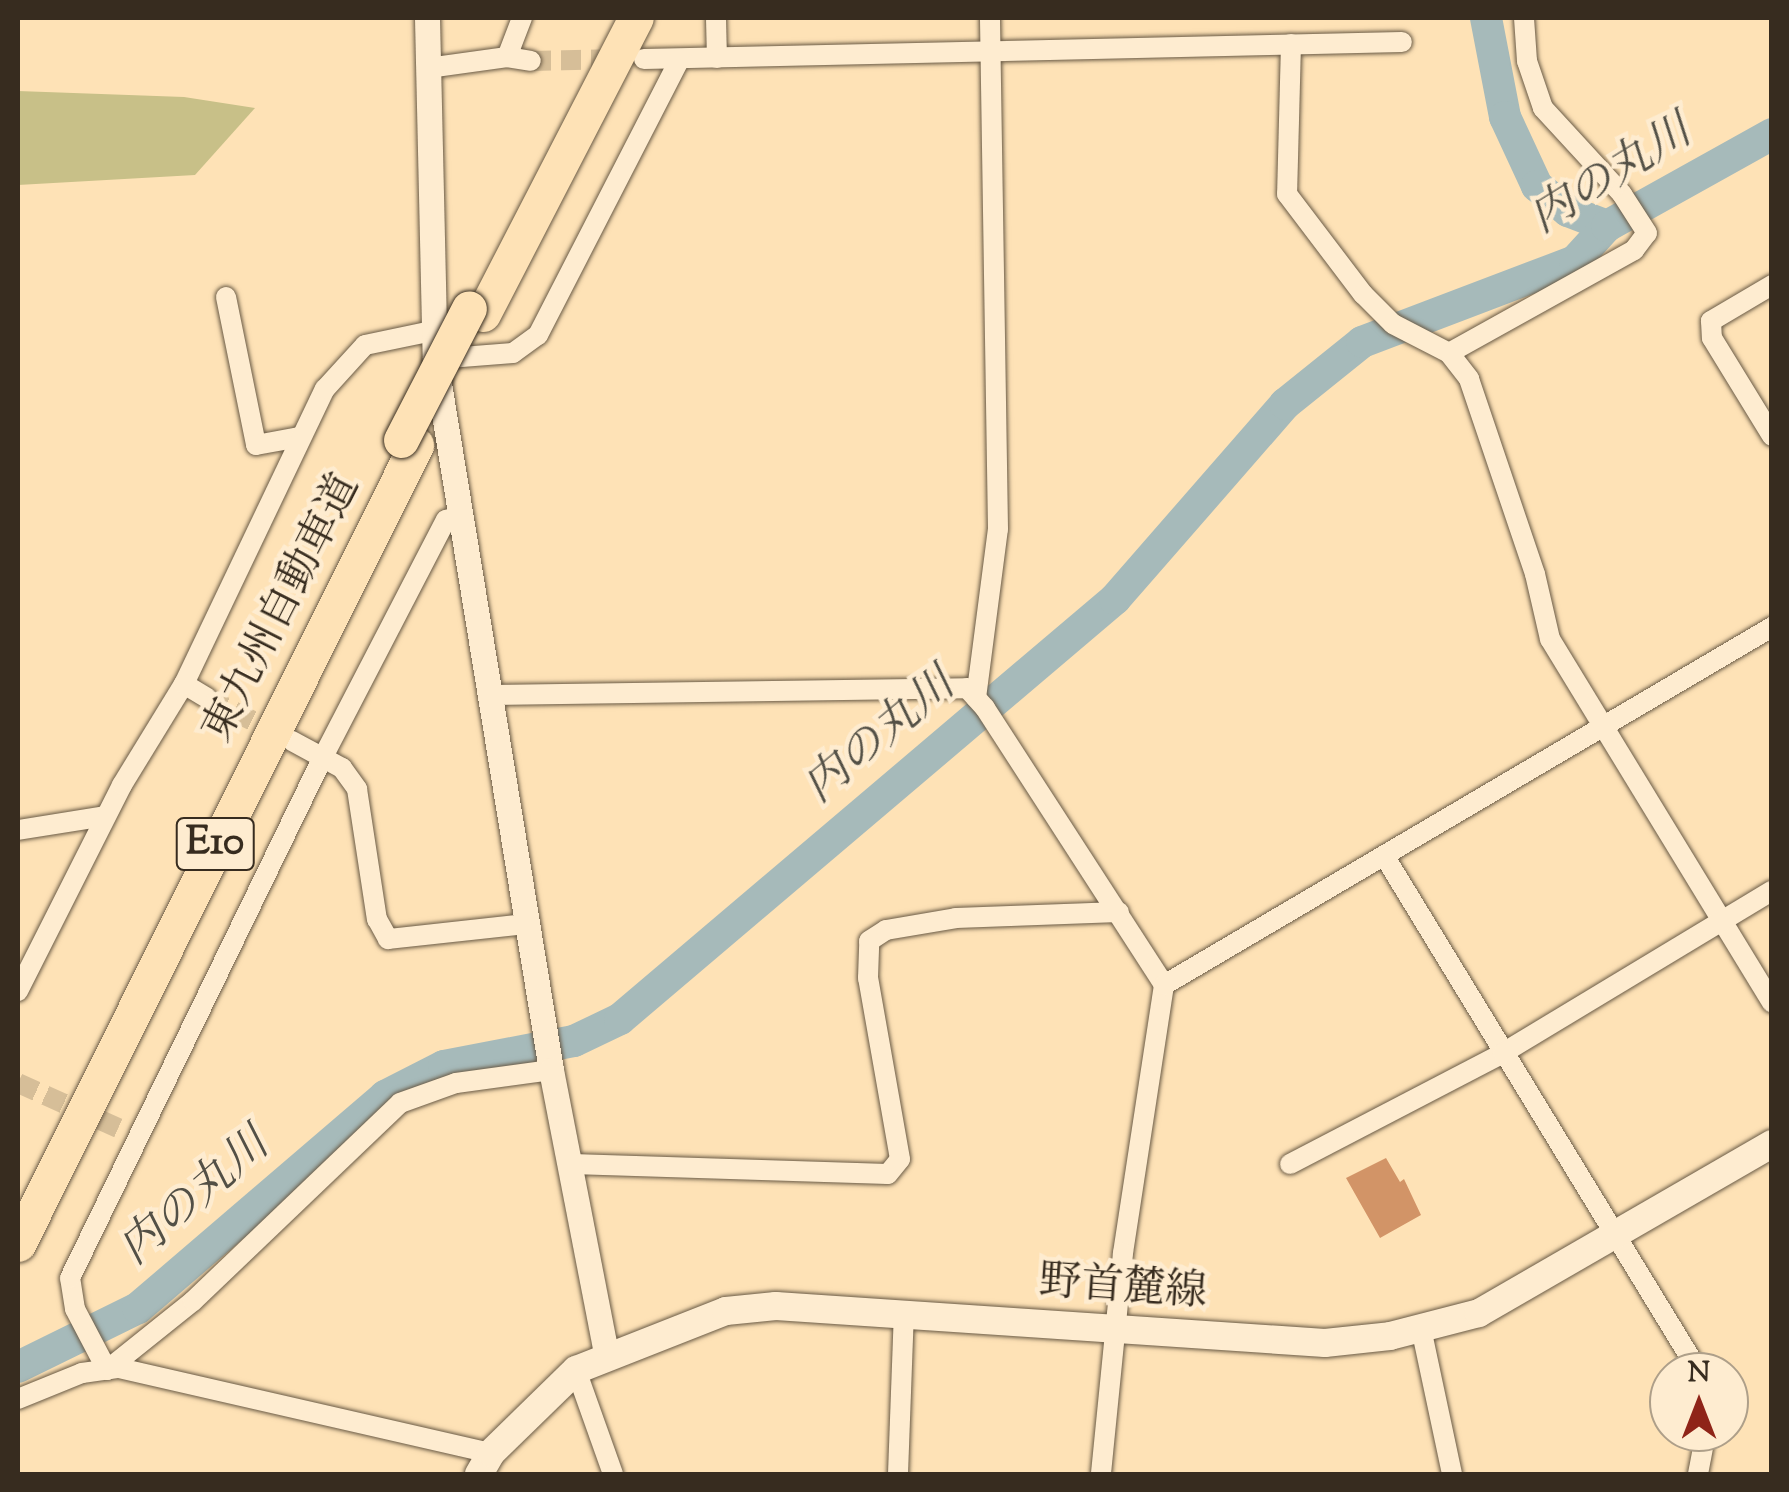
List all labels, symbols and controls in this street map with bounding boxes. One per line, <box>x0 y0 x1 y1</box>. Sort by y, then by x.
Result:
water label: 内の丸川 <box>1521 106 1703 248</box>
street label: 東九州自動車道 <box>194 467 372 751</box>
water label: 内の丸川 <box>795 659 967 817</box>
road number: E10 <box>175 809 255 879</box>
water label: 内の丸川 <box>110 1120 282 1278</box>
street label: 野首麓線 <box>1037 1258 1209 1320</box>
north arrow <box>1649 1352 1749 1452</box>
text: N <box>1688 1354 1710 1394</box>

